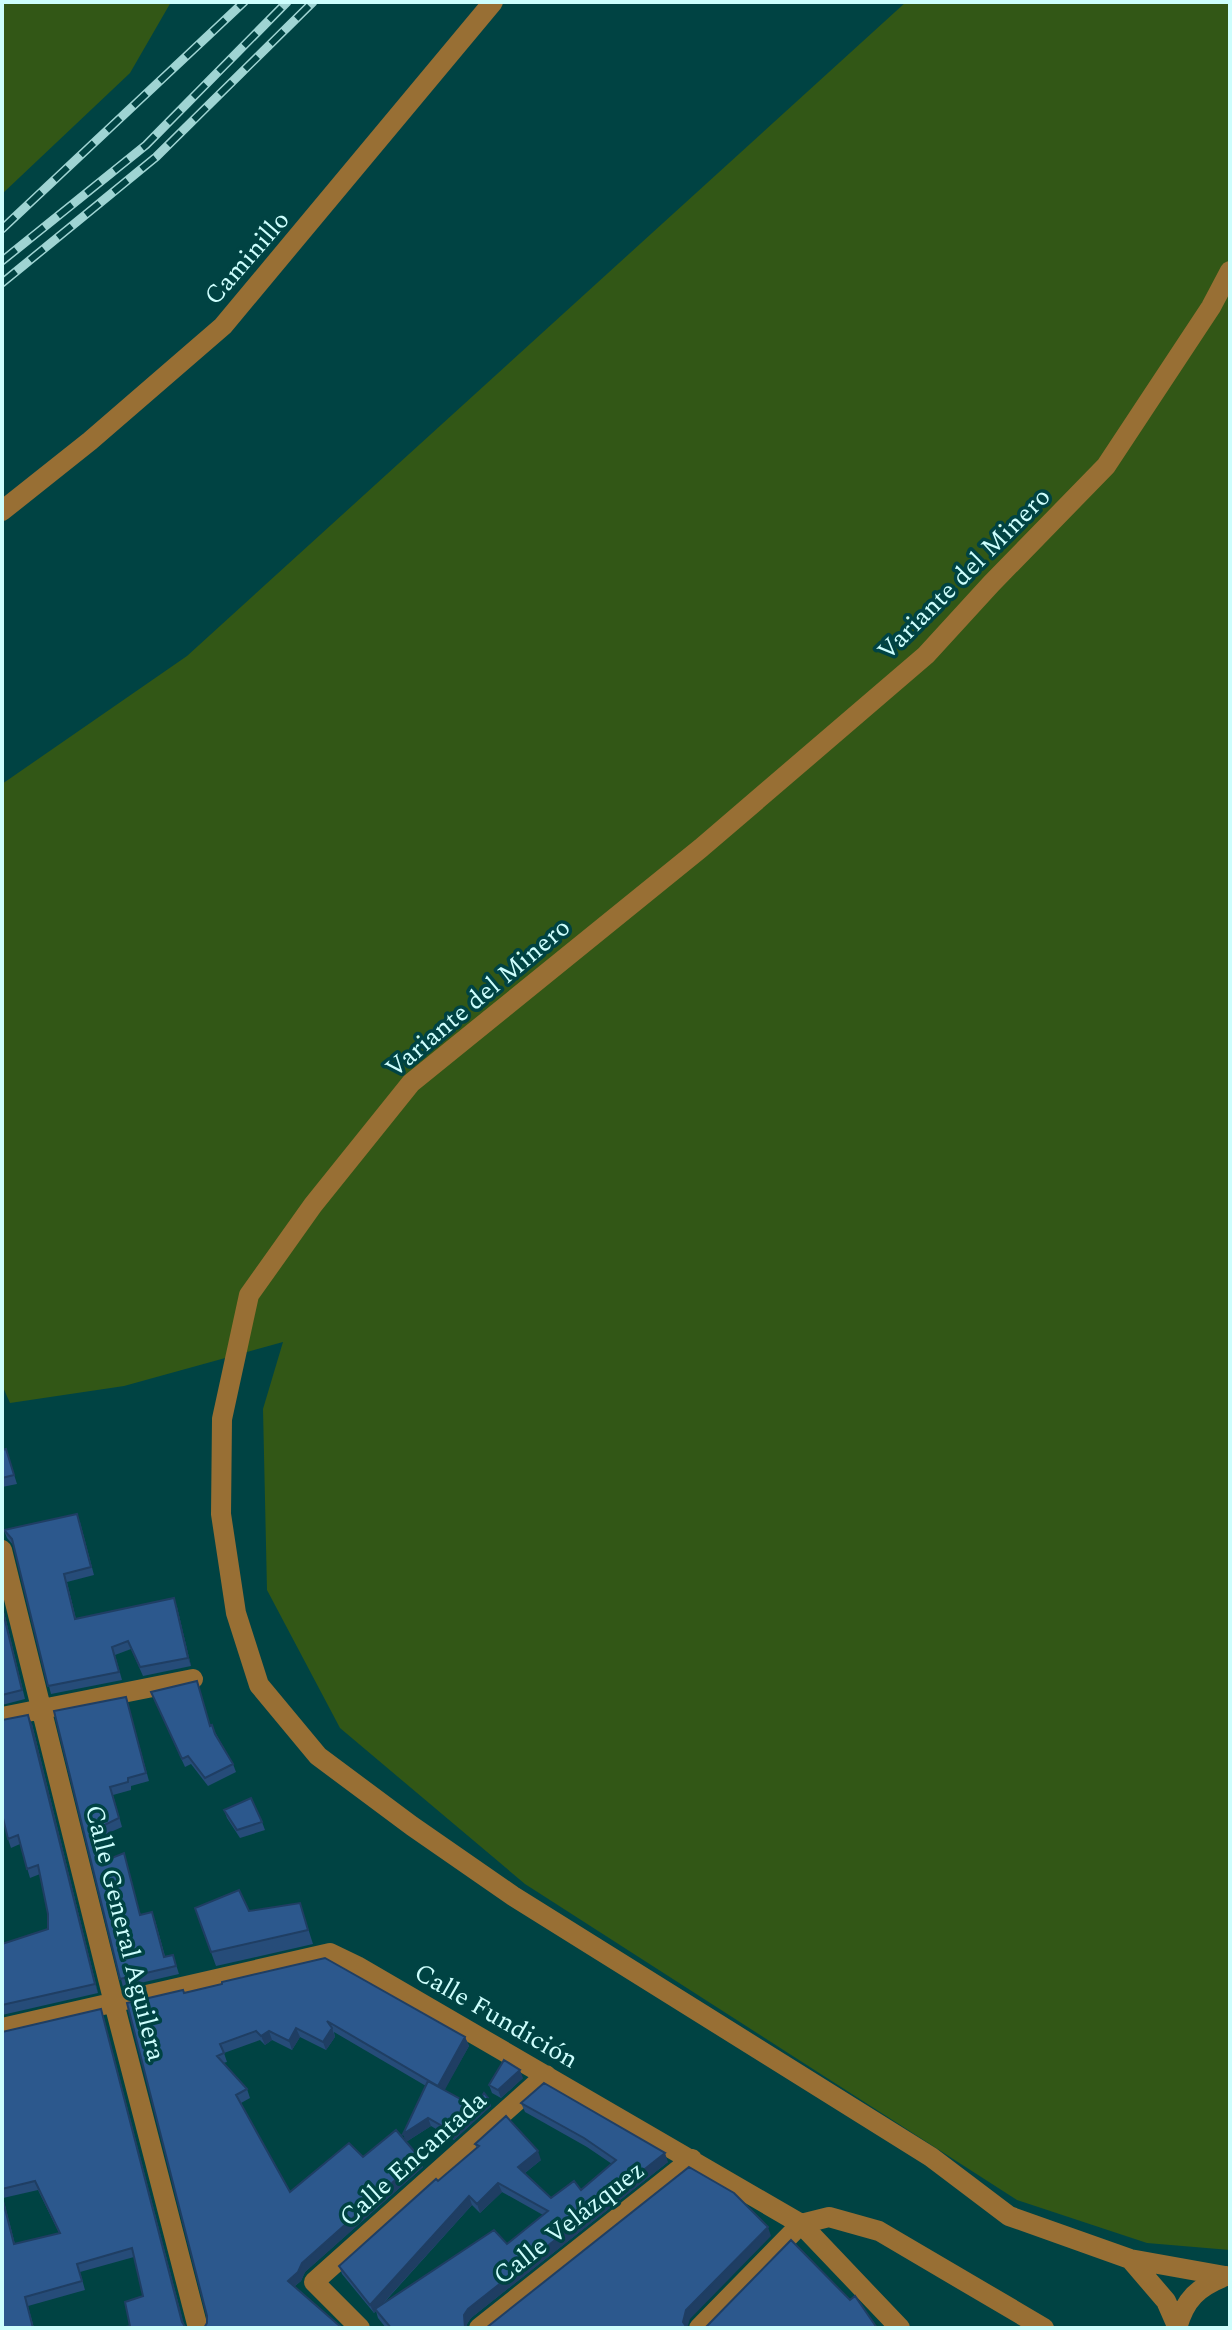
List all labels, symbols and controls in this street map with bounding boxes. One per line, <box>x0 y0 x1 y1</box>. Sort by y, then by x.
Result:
street label: Caminillo <box>194 202 300 314</box>
street label: Variante del Minero <box>868 478 1060 670</box>
street label: Variante del Minero <box>376 908 580 1088</box>
street label: Calle General Aguilera <box>74 1801 176 2066</box>
street label: Calle Fundición <box>406 1953 586 2079</box>
street label: Calle Encantada <box>330 2081 496 2237</box>
street label: Calle Velázquez <box>485 2151 653 2295</box>

